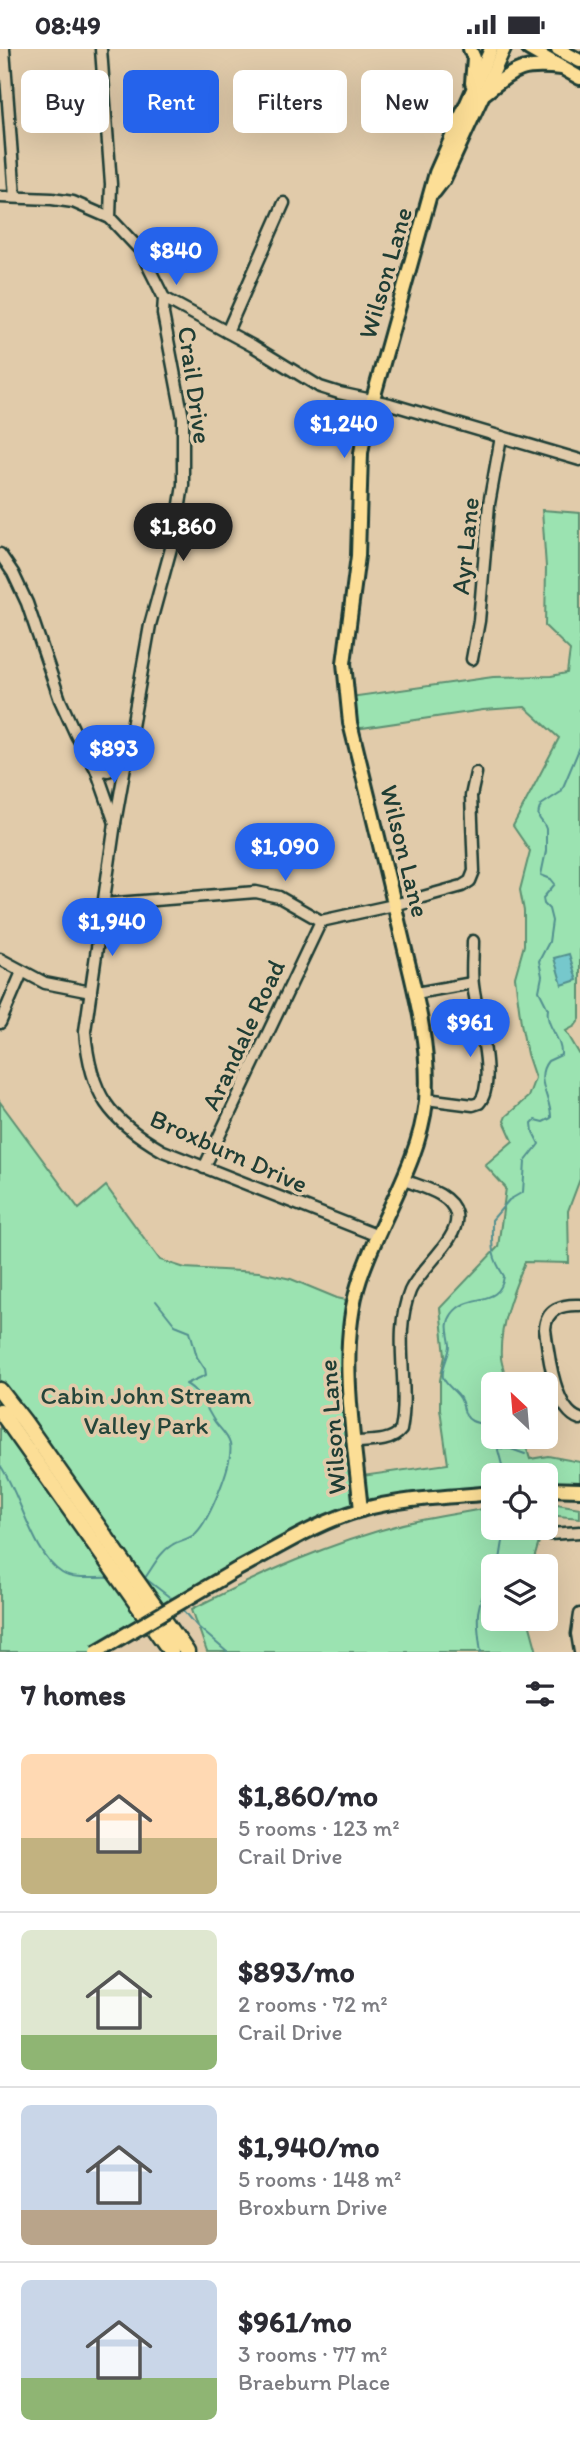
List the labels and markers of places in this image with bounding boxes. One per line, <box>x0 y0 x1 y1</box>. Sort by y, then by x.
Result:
pin: $840 <box>135 227 217 287</box>
pin: $1,240 <box>287 401 401 460</box>
pin: $1,860 <box>126 503 240 563</box>
pin: $893 <box>73 725 155 785</box>
pin: $1,090 <box>228 823 342 883</box>
pin: $1,940 <box>55 899 169 958</box>
pin: $961 <box>429 999 511 1059</box>

